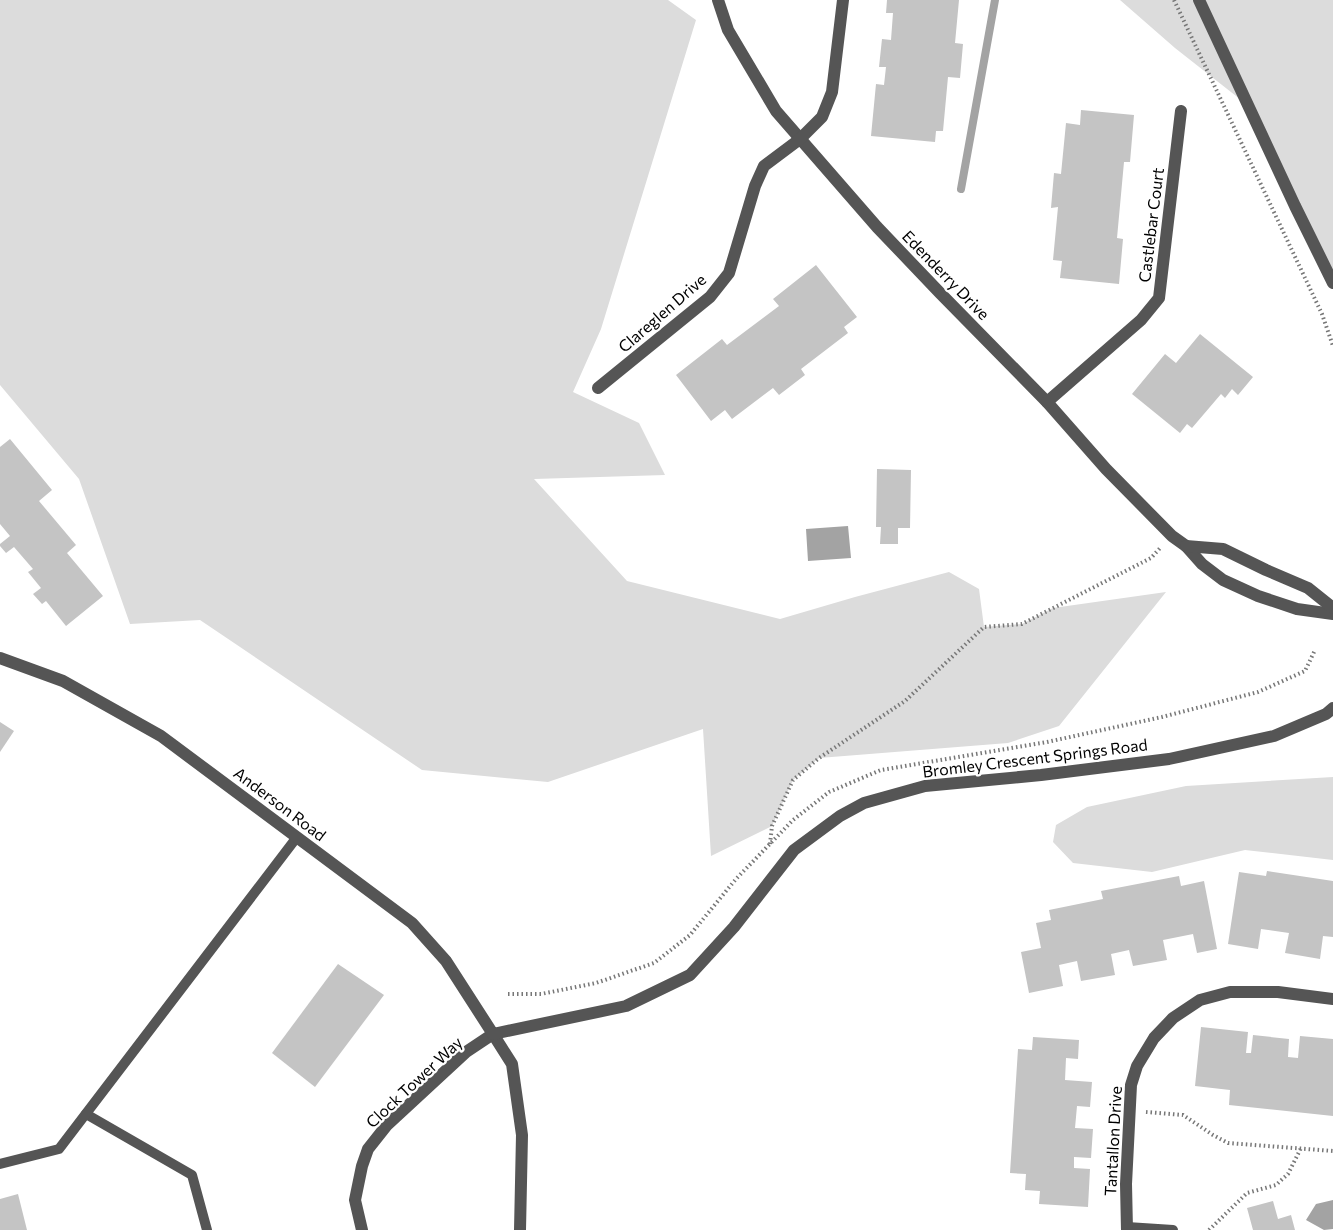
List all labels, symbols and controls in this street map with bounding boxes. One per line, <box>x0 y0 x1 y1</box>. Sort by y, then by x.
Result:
street label: Castlebar Court <box>1134 166 1167 283</box>
street label: Edenderry Drive <box>899 226 994 323</box>
street label: Clareglen Drive <box>614 269 709 356</box>
street label: Bromley Crescent Springs Road <box>921 734 1148 781</box>
street label: Anderson Road <box>230 763 330 844</box>
street label: Clock Tower Way <box>362 1032 466 1131</box>
street label: Tantallon Drive <box>1100 1086 1125 1196</box>

